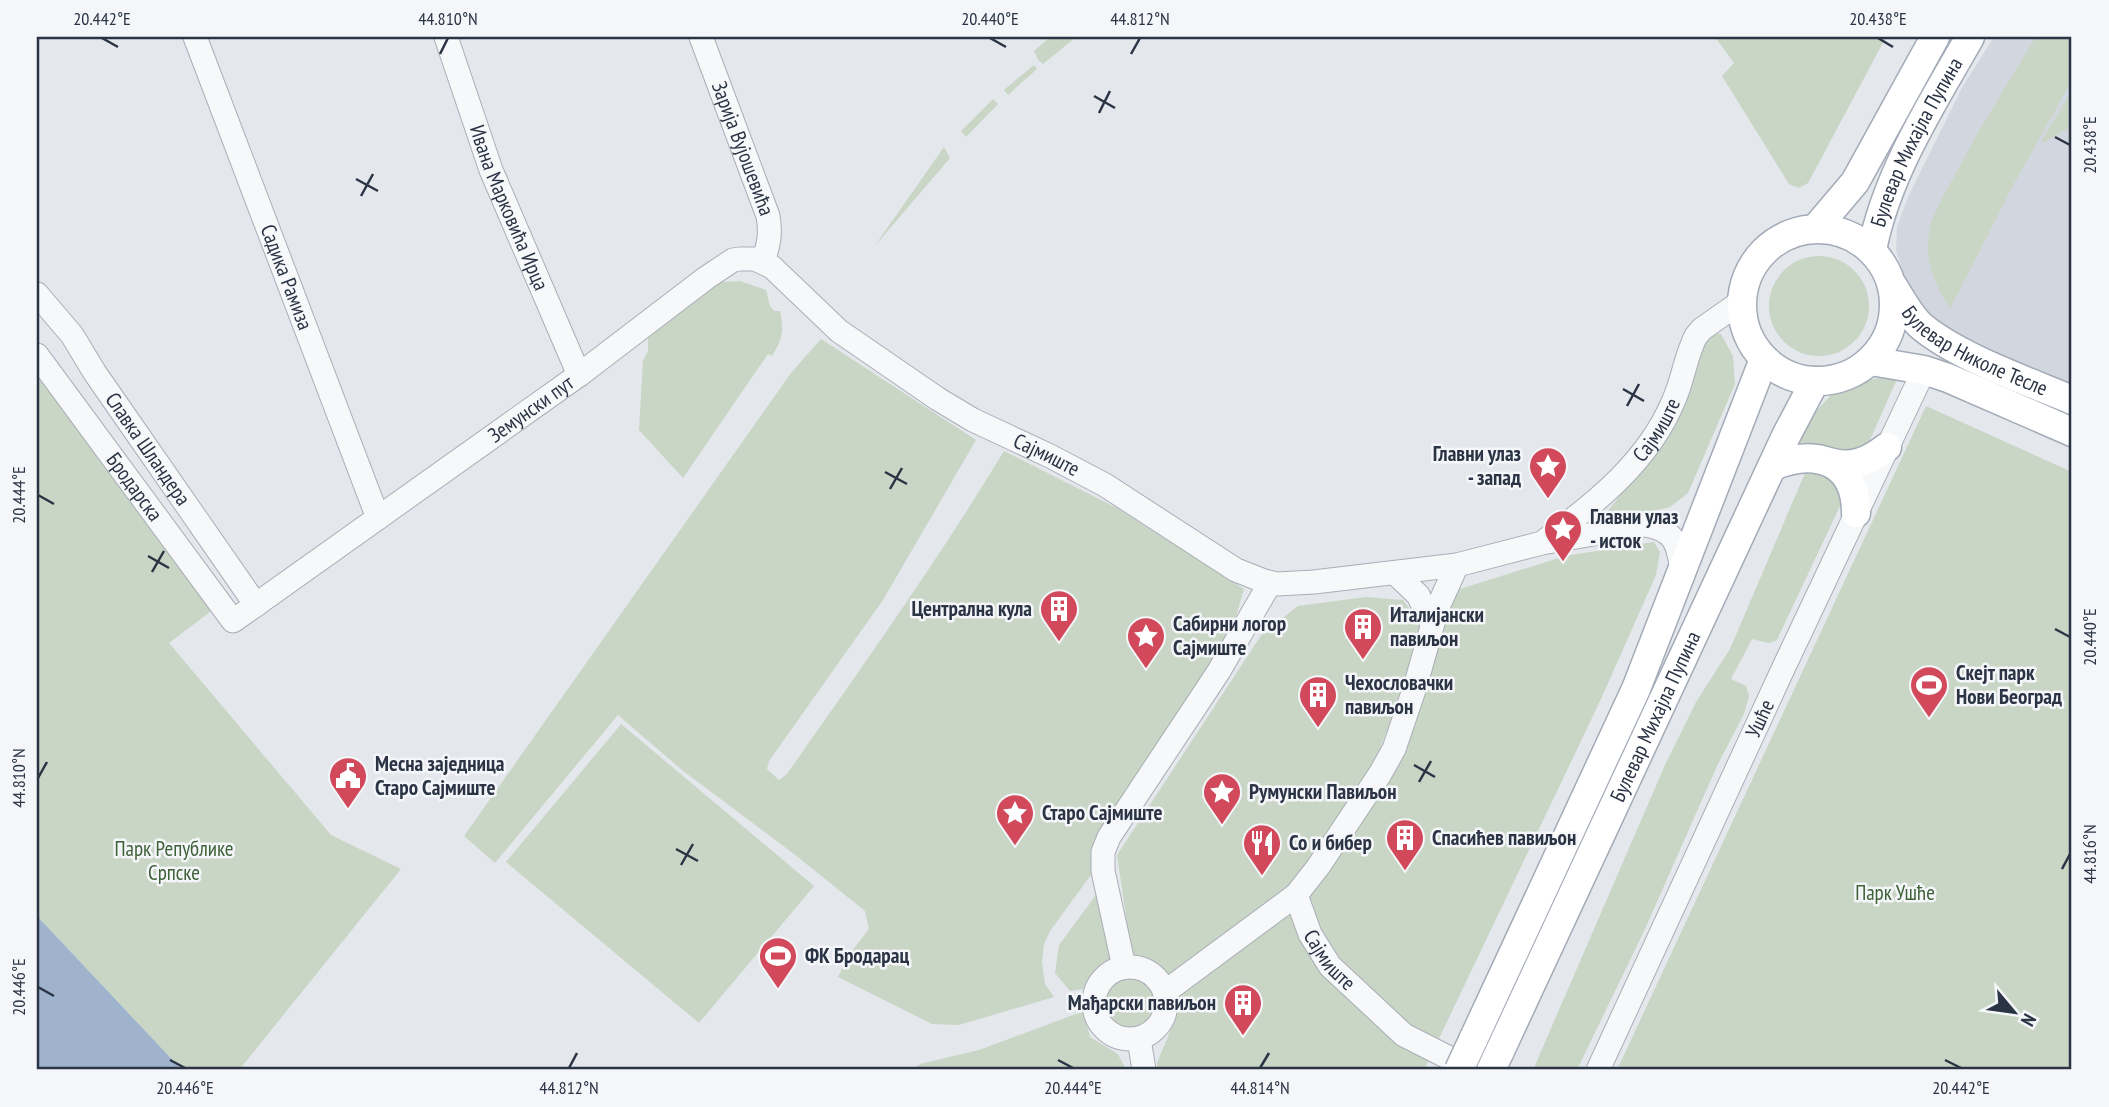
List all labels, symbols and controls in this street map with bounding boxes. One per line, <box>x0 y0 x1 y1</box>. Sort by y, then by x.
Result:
text: 20.442°E <box>73 7 131 30</box>
text: 44.810°N <box>418 7 478 30</box>
text: 20.440°E <box>961 7 1019 30</box>
text: 44.812°N <box>1110 7 1170 30</box>
text: 20.438°E <box>1849 7 1907 30</box>
street label: Булевар Михајла Пупина <box>1864 52 1968 230</box>
street label: Зарија Вујошевића <box>706 77 781 219</box>
text: 20.438°E <box>2078 116 2101 174</box>
street label: Ивана Марковића Ирца <box>464 121 555 294</box>
street label: Садика Рамиза <box>255 220 319 334</box>
street label: Булевар Николе Тесле <box>1896 300 2052 402</box>
street label: Земунски пут <box>483 369 579 448</box>
street label: Славка Шландера <box>100 387 197 511</box>
street label: Сајмиште <box>1626 394 1686 467</box>
street label: Сајмиште <box>1009 427 1084 482</box>
place label: Главни улаз - запад <box>1433 440 1521 491</box>
place icon: Главни улаз - запад <box>1527 445 1569 500</box>
street label: Бродарска <box>101 447 169 526</box>
text: 20.444°E <box>7 466 30 524</box>
place label: Главни улаз - исток <box>1590 503 1678 554</box>
place icon: Главни улаз - исток <box>1542 508 1584 563</box>
building icon: Централна кула <box>1038 588 1080 643</box>
place label: Централна кула <box>911 595 1032 622</box>
place label: Италијански павиљон <box>1390 601 1484 652</box>
building icon: Италијански павиљон <box>1342 606 1384 661</box>
text: 20.440°E <box>2078 608 2101 666</box>
place label: Сабирни логор Сајмиште <box>1173 610 1286 661</box>
place icon: Сабирни логор Сајмиште <box>1125 615 1167 670</box>
street label: Булевар Михајла Пупина <box>1604 627 1706 806</box>
place label: Скејт парк Нови Београд <box>1956 659 2062 710</box>
sports icon: Скејт парк Нови Београд <box>1908 664 1950 719</box>
place label: Чехословачки павиљон <box>1345 669 1453 720</box>
building icon: Чехословачки павиљон <box>1297 674 1339 729</box>
street label: Ушће <box>1739 695 1780 742</box>
text: 44.810°N <box>7 748 30 808</box>
place label: Месна заједница Старо Сајмиште <box>375 750 505 801</box>
public building icon: Месна заједница Старо Сајмиште <box>327 755 369 810</box>
place icon: Румунски Павиљон <box>1201 771 1243 826</box>
place label: Румунски Павиљон <box>1249 778 1396 805</box>
place icon: Старо Сајмиште <box>994 792 1036 847</box>
place label: Старо Сајмиште <box>1042 799 1162 826</box>
building icon: Спасићев павиљон <box>1384 817 1426 872</box>
restaurant icon: Со и бибер <box>1241 822 1283 877</box>
place label: Спасићев павиљон <box>1432 824 1576 851</box>
text: 44.816°N <box>2078 824 2101 884</box>
place label: Со и бибер <box>1289 829 1372 856</box>
park label: Парк Републике Српске <box>114 835 234 886</box>
park label: Парк Ушће <box>1855 879 1935 906</box>
street label: Сајмиште <box>1298 924 1362 996</box>
sports icon: ФК Бродарац <box>757 935 799 990</box>
place label: ФК Бродарац <box>805 942 909 969</box>
text: 20.446°E <box>7 958 30 1016</box>
north arrow <box>1980 978 2050 1048</box>
building icon: Мађарски павиљон <box>1222 982 1264 1037</box>
place label: Мађарски павиљон <box>1068 989 1216 1016</box>
text: N <box>2016 1010 2042 1031</box>
text: 20.446°E <box>156 1076 214 1099</box>
text: 44.812°N <box>539 1076 599 1099</box>
text: 20.444°E <box>1044 1076 1102 1099</box>
text: 44.814°N <box>1230 1076 1290 1099</box>
text: 20.442°E <box>1932 1076 1990 1099</box>

